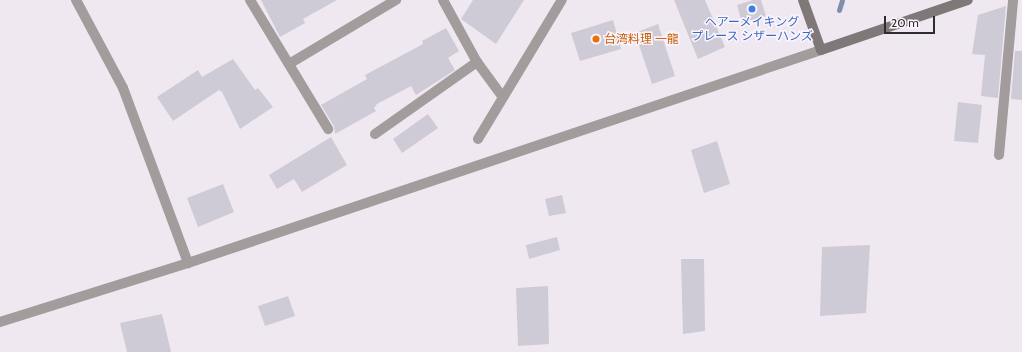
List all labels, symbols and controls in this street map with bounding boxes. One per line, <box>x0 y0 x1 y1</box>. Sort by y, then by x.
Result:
marker: ヘアーメイキング プレース シザーハンズ <box>747 4 757 14</box>
scale bar <box>886 8 937 34</box>
place label: ヘアーメイキング プレース シザーハンズ <box>691 15 813 43</box>
text: 20 m <box>891 15 919 30</box>
place label: 台湾料理 一龍 <box>604 32 679 46</box>
marker: 台湾料理 一龍 <box>591 34 601 44</box>

